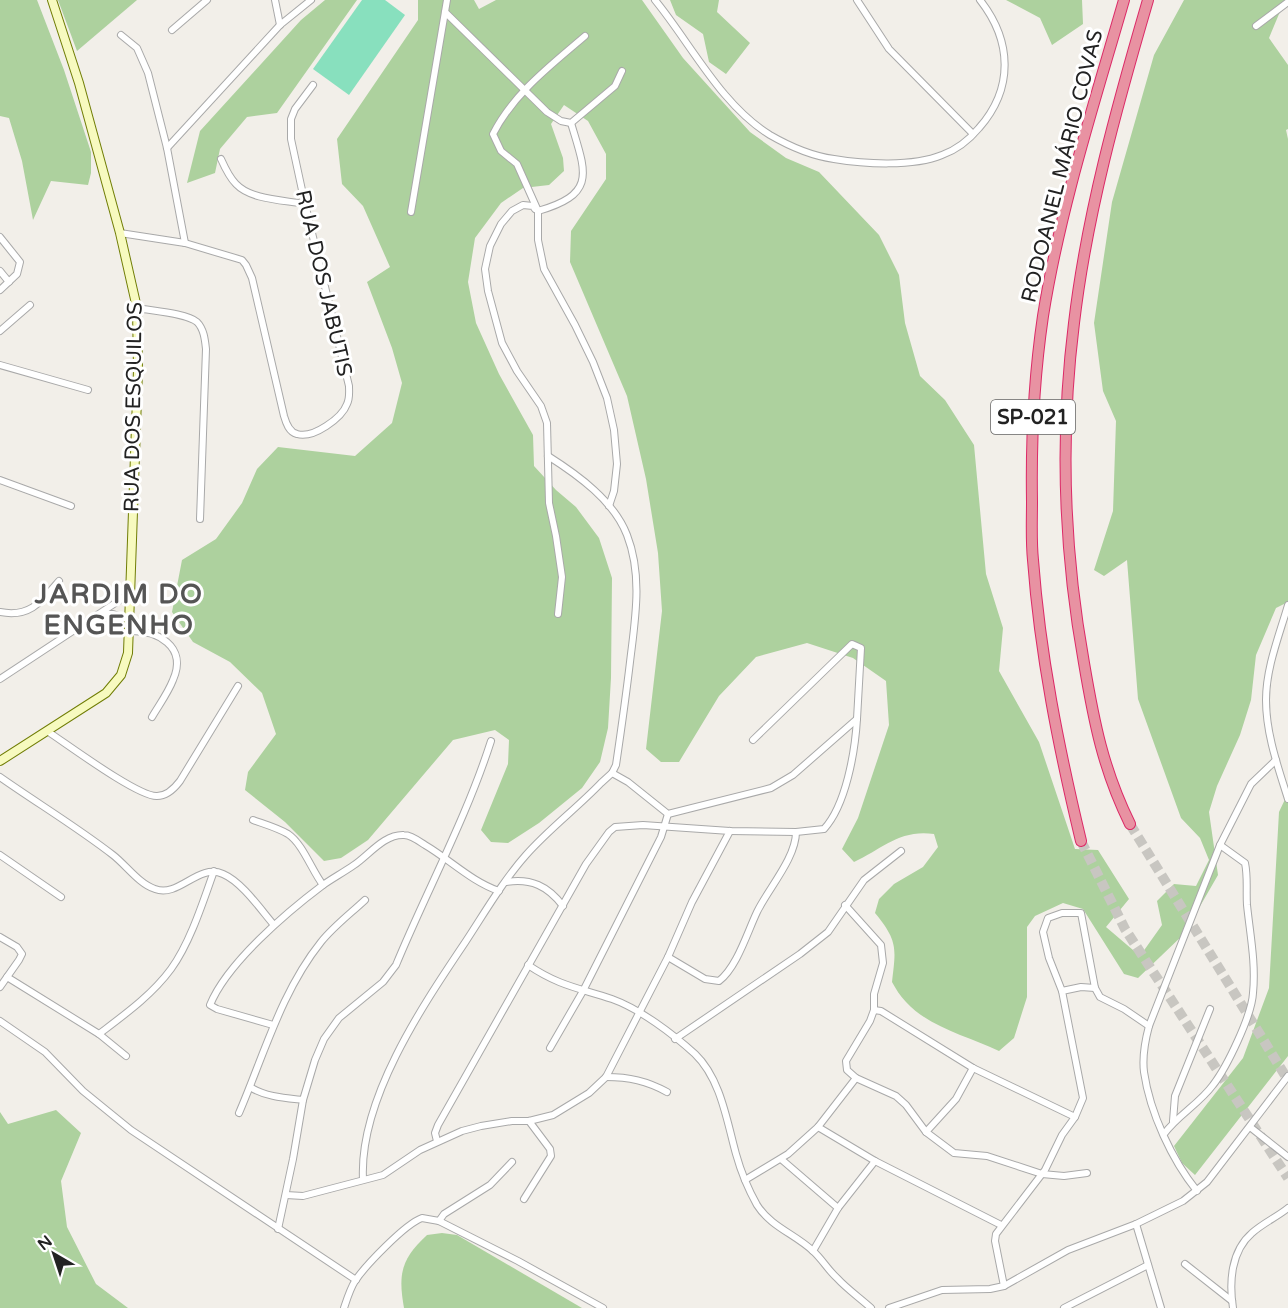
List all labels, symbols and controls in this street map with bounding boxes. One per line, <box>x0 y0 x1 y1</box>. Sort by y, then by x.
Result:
street label: RODOANEL MÁRIO COVAS <box>1016 27 1109 305</box>
street label: RUA DOS JABUTIS <box>290 188 357 379</box>
street label: RUA DOS ESQUILOS <box>119 302 148 512</box>
road number: SP-021 <box>991 400 1075 434</box>
district label: JARDIM DO ENGENHO <box>34 578 203 642</box>
north arrow <box>24 1224 84 1284</box>
text: N <box>34 1231 56 1255</box>

